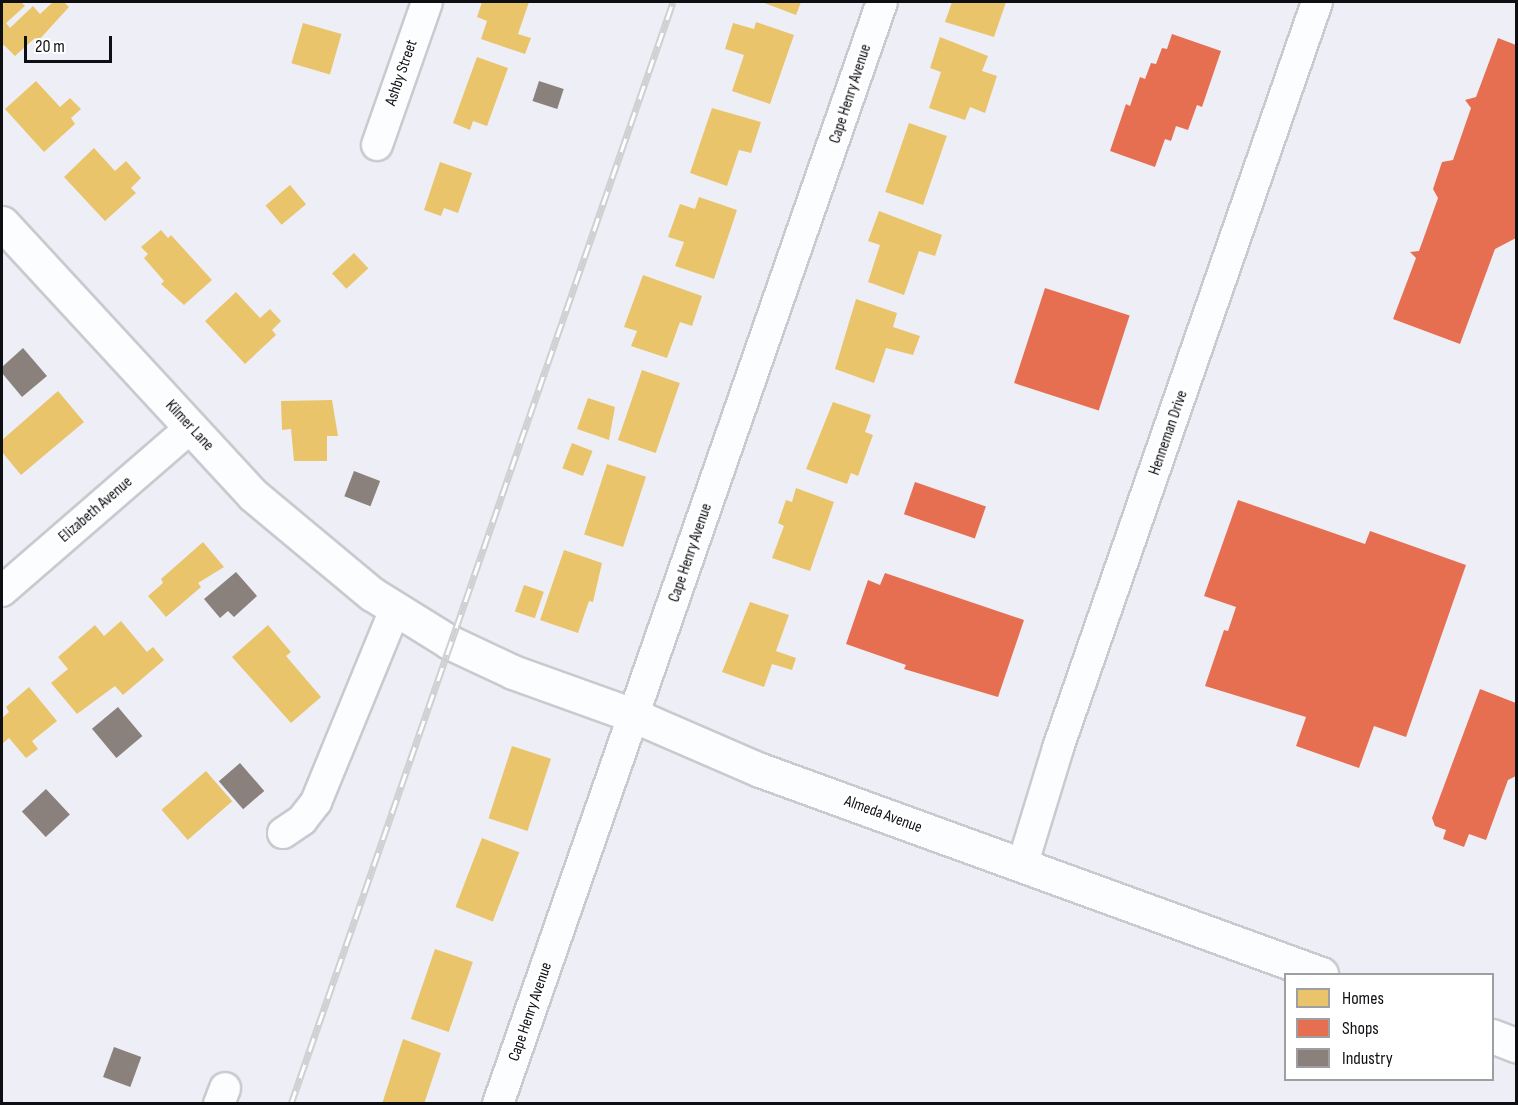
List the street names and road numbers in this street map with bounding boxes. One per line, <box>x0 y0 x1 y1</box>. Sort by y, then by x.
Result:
street label: Ashby Street <box>382 38 422 108</box>
street label: Cape Henry Avenue <box>826 42 876 146</box>
street label: Henneman Drive <box>1146 388 1192 478</box>
street label: Kilmer Lane <box>161 397 217 455</box>
street label: Elizabeth Avenue <box>55 473 137 547</box>
street label: Cape Henry Avenue <box>665 501 717 605</box>
street label: Almeda Avenue <box>842 792 924 838</box>
street label: Cape Henry Avenue <box>505 960 557 1064</box>

